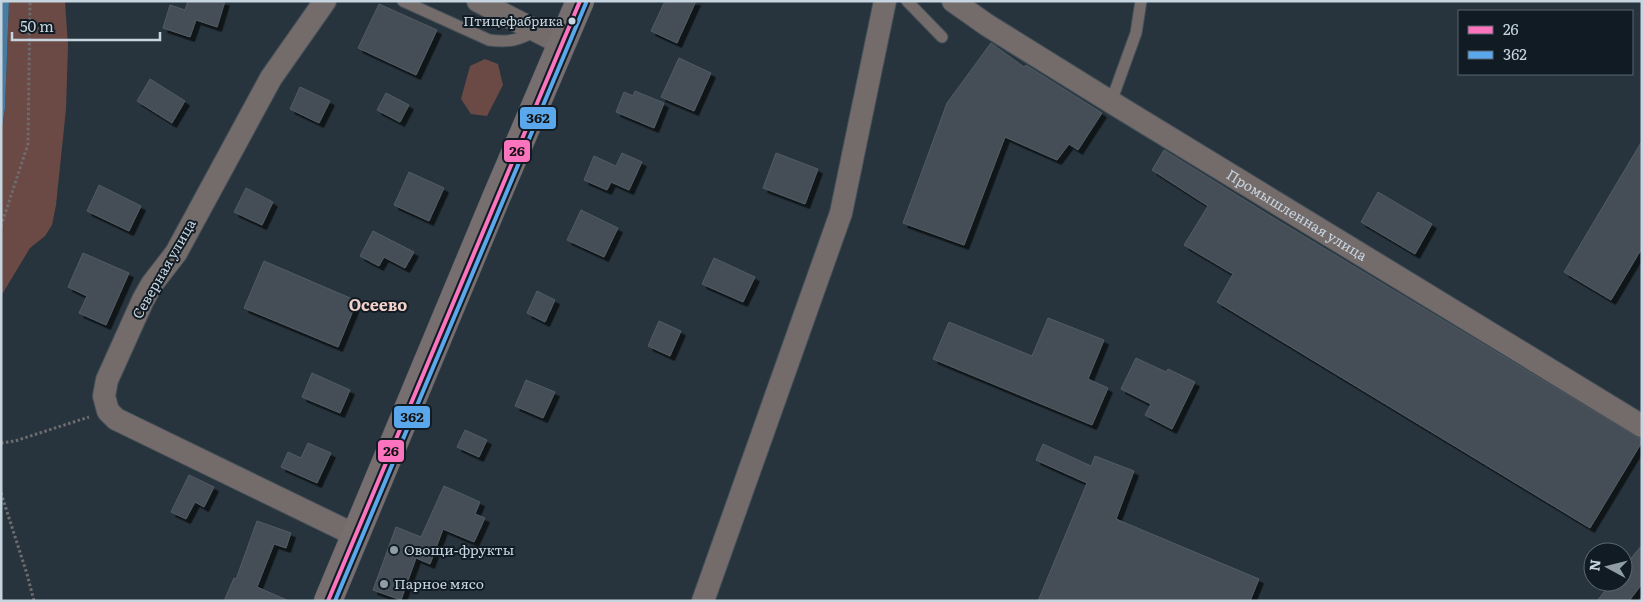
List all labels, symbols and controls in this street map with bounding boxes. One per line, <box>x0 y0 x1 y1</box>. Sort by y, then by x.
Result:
scale bar <box>12 10 160 42</box>
legend <box>1458 10 1633 75</box>
place label: Птицефабрика <box>463 11 563 30</box>
text: 50 m <box>20 14 54 37</box>
marker: Птицефабрика <box>567 16 577 26</box>
text: 26 <box>1503 17 1519 40</box>
text: 362 <box>1503 42 1527 65</box>
line badge: 362 <box>519 106 557 130</box>
text: 362 <box>526 107 550 127</box>
line badge: 26 <box>503 139 531 163</box>
text: 26 <box>509 140 525 160</box>
street label: Промышленная улица <box>1223 164 1372 265</box>
street label: Северная улица <box>127 215 200 322</box>
district label: Осеево <box>349 292 407 316</box>
line badge: 362 <box>393 405 431 429</box>
text: 362 <box>400 406 424 426</box>
line badge: 26 <box>377 439 405 463</box>
text: 26 <box>383 440 399 460</box>
place label: Овощи-фрукты <box>404 539 514 559</box>
north arrow <box>1583 542 1633 592</box>
marker: Овощи-фрукты <box>388 544 400 556</box>
text: N <box>1583 558 1605 572</box>
place label: Парное мясо <box>394 573 484 593</box>
marker: Парное мясо <box>378 578 390 590</box>

